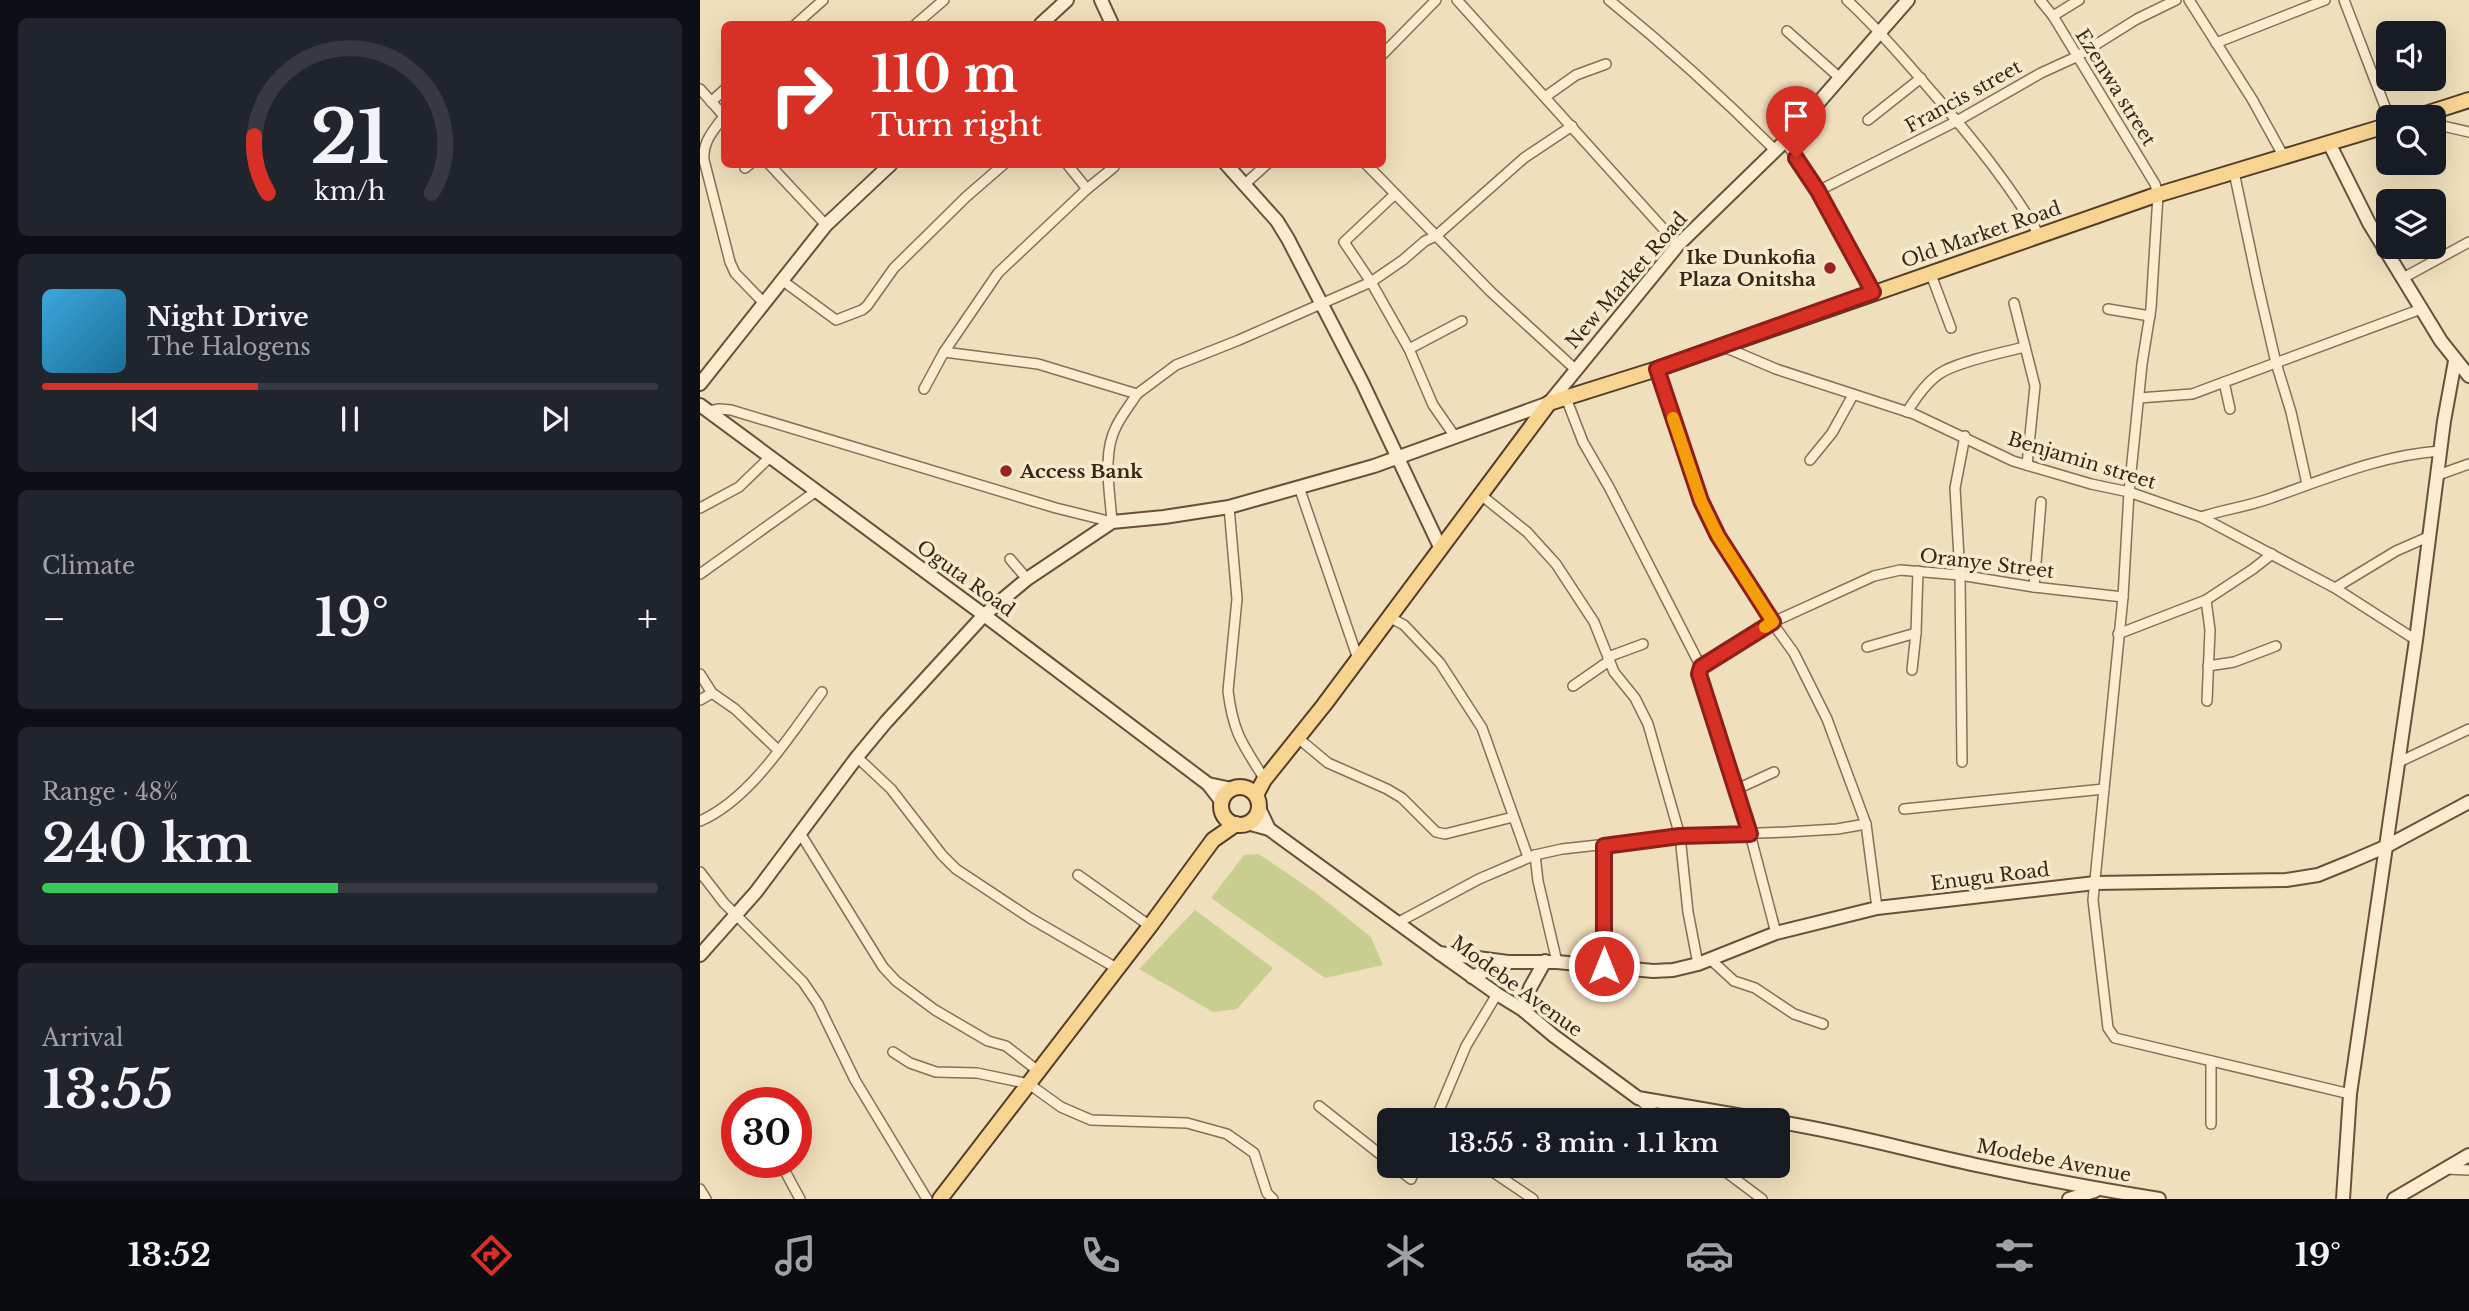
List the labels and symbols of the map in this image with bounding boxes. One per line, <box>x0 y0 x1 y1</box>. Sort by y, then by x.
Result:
street label: Ezenwa street <box>2070 25 2161 151</box>
street label: Francis street <box>1901 55 2026 138</box>
pin <box>1766 86 1826 158</box>
street label: Old Market Road <box>1898 196 2064 273</box>
street label: New Market Road <box>1561 207 1692 353</box>
place label: Ike Dunkofia Plaza Onitsha <box>1679 246 1816 291</box>
marker: Ike Dunkofia Plaza Onitsha <box>1822 260 1838 276</box>
street label: Benjamin street <box>2005 427 2160 494</box>
place label: Access Bank <box>1019 460 1143 483</box>
marker: Access Bank <box>998 463 1014 479</box>
street label: Oguta Road <box>912 535 1019 622</box>
street label: Oranye Street <box>1918 544 2056 583</box>
street label: Enugu Road <box>1929 858 2051 895</box>
position arrow <box>1567 929 1641 1003</box>
street label: Modebe Avenue <box>1447 931 1587 1042</box>
speed limit sign: 30 <box>721 1087 812 1178</box>
street label: Modebe Avenue <box>1975 1134 2133 1187</box>

